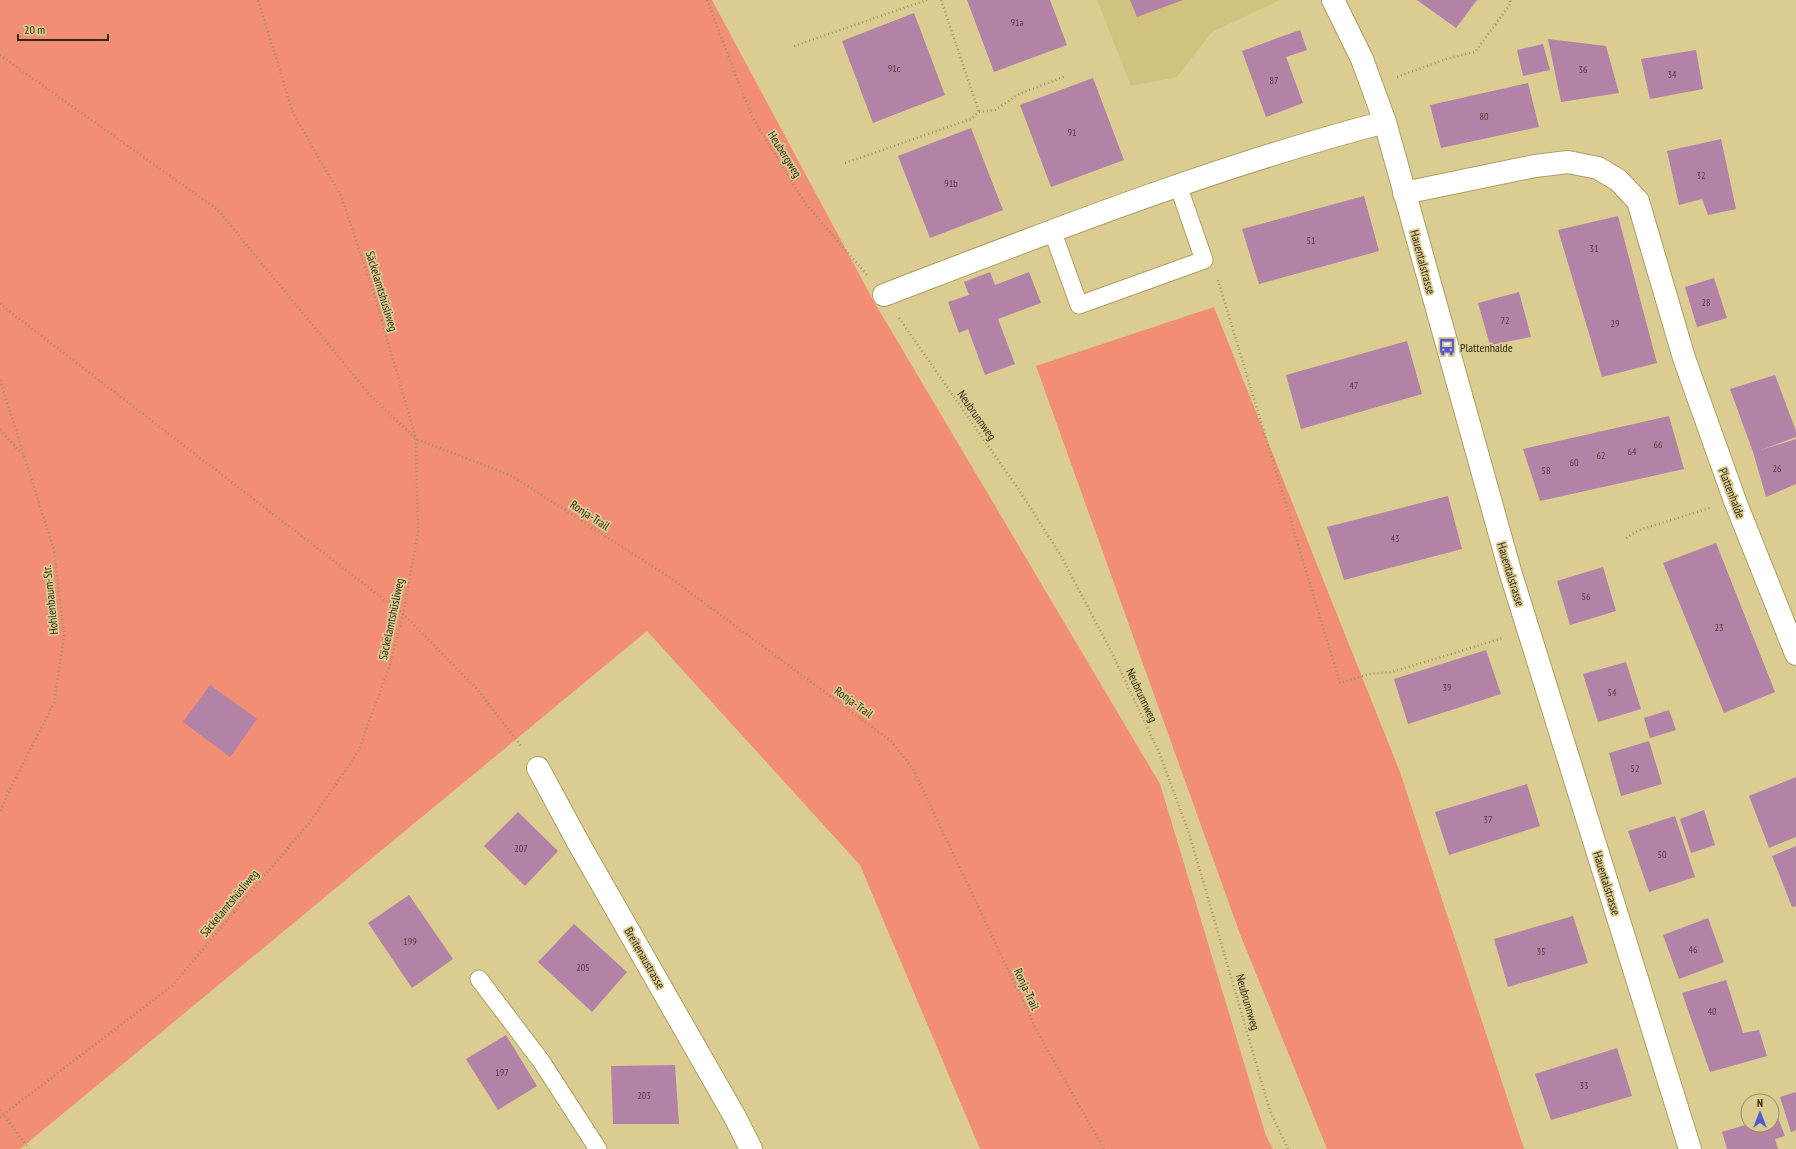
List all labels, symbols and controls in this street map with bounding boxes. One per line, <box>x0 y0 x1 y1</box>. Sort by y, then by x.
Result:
scale bar <box>18 16 108 42</box>
house number: 91a <box>1011 16 1024 29</box>
text: 20 m <box>24 22 45 37</box>
house number: 91c <box>888 62 901 75</box>
house number: 36 <box>1579 63 1588 76</box>
house number: 34 <box>1668 68 1677 81</box>
house number: 87 <box>1270 74 1279 87</box>
house number: 80 <box>1480 110 1489 123</box>
house number: 91 <box>1068 126 1077 139</box>
street label: Heubergweg <box>765 128 805 180</box>
house number: 32 <box>1697 169 1706 182</box>
house number: 91b <box>944 177 958 190</box>
street label: Hauentalstrasse <box>1407 228 1439 296</box>
house number: 51 <box>1307 234 1316 247</box>
house number: 31 <box>1590 242 1599 255</box>
street label: Säckelamtshüsliweg <box>363 249 401 333</box>
house number: 28 <box>1702 296 1711 309</box>
house number: 72 <box>1501 314 1510 327</box>
house number: 29 <box>1611 317 1620 330</box>
bus stop icon: Plattenhalde <box>1437 337 1457 357</box>
place label: Plattenhalde <box>1460 340 1513 355</box>
house number: 47 <box>1350 379 1359 392</box>
street label: Neubrunnweg <box>954 387 1000 443</box>
house number: 66 <box>1654 438 1663 451</box>
house number: 64 <box>1628 445 1637 458</box>
house number: 62 <box>1597 449 1606 462</box>
house number: 60 <box>1570 456 1579 469</box>
house number: 26 <box>1773 462 1782 475</box>
house number: 58 <box>1542 464 1551 477</box>
street label: Plattenhalde <box>1716 466 1748 520</box>
street label: Ronja-Trail <box>567 497 613 533</box>
house number: 43 <box>1391 532 1400 545</box>
street label: Hauentalstrasse <box>1494 540 1528 608</box>
street label: Hohlenbaum-Str. <box>39 565 61 635</box>
street label: Säckelamtshüsliweg <box>375 577 407 661</box>
house number: 56 <box>1582 590 1591 603</box>
house number: 23 <box>1715 621 1724 634</box>
street label: Neubrunnweg <box>1123 666 1161 724</box>
house number: 39 <box>1443 681 1452 694</box>
street label: Ronja-Trail <box>832 683 876 721</box>
house number: 54 <box>1608 686 1617 699</box>
house number: 52 <box>1631 762 1640 775</box>
house number: 37 <box>1484 813 1493 826</box>
house number: 207 <box>514 842 528 855</box>
house number: 50 <box>1658 848 1667 861</box>
street label: Hauentalstrasse <box>1590 849 1624 917</box>
street label: Säckelamtshüsliweg <box>196 866 262 940</box>
street label: Breitenaustrasse <box>621 925 669 991</box>
house number: 199 <box>403 935 417 948</box>
house number: 46 <box>1689 943 1698 956</box>
house number: 35 <box>1537 945 1546 958</box>
house number: 205 <box>576 961 590 974</box>
street label: Ronja-Trail <box>1011 966 1043 1012</box>
street label: Neubrunnweg <box>1233 972 1263 1032</box>
house number: 40 <box>1708 1005 1717 1018</box>
house number: 197 <box>495 1066 509 1079</box>
house number: 33 <box>1580 1079 1589 1092</box>
house number: 203 <box>637 1089 651 1102</box>
north arrow <box>1740 1093 1780 1133</box>
text: N <box>1757 1096 1763 1110</box>

